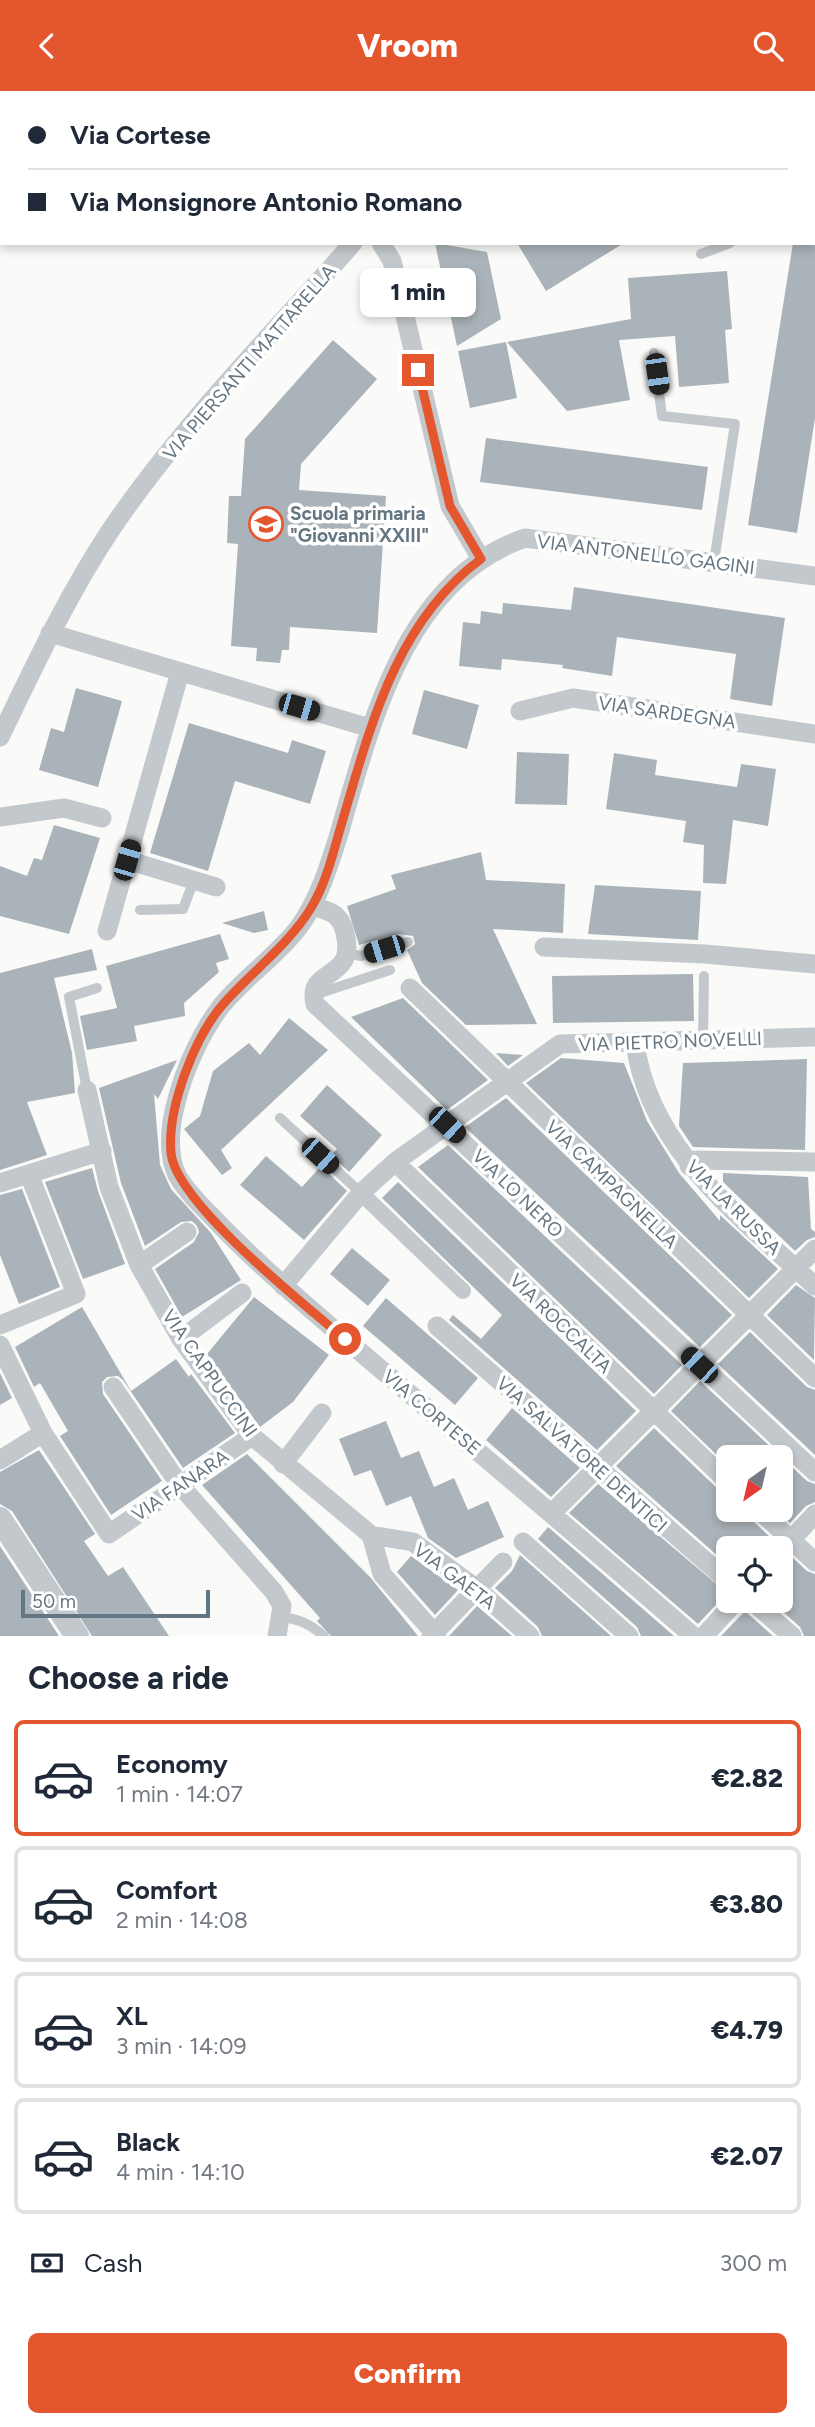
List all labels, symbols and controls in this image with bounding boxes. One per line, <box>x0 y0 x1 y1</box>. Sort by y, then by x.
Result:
icon: back <box>28 27 66 65</box>
text: Vroom <box>357 27 458 65</box>
icon: search <box>749 27 787 65</box>
text: Via Cortese <box>70 119 211 151</box>
text: Via Monsignore Antonio Romano <box>70 186 462 218</box>
street label: VIA PIERSANTI MATTARELLA <box>158 260 341 465</box>
callout: 1 min <box>360 268 476 317</box>
text: 1 min <box>391 278 445 306</box>
car <box>644 352 671 396</box>
route end <box>402 354 434 386</box>
place label: Scuola primaria "Giovanni XXIII" <box>290 502 429 547</box>
school or university icon: Scuola primaria "Giovanni XXIII" <box>247 505 285 543</box>
street label: VIA ANTONELLO GAGINI <box>536 530 756 579</box>
car <box>276 691 323 723</box>
street label: VIA SARDEGNA <box>597 691 737 734</box>
car <box>112 837 143 883</box>
car <box>361 933 408 965</box>
street label: VIA PIETRO NOVELLI <box>578 1027 762 1056</box>
car <box>425 1103 470 1147</box>
street label: VIA CAMPAGNELLA <box>541 1115 683 1253</box>
car <box>298 1134 343 1178</box>
street label: VIA LO NERO <box>467 1144 568 1242</box>
street label: VIA LA RUSSA <box>681 1155 786 1260</box>
street label: VIA ROCCALTA <box>505 1269 617 1378</box>
street label: VIA CAPPUCCINI <box>157 1305 262 1441</box>
route start <box>329 1323 361 1355</box>
car <box>677 1343 722 1387</box>
street label: VIA CORTESE <box>378 1365 485 1460</box>
street label: VIA SALVATORE DENTICI <box>492 1372 672 1537</box>
street label: VIA FANARA <box>128 1445 233 1526</box>
north arrow <box>716 1445 793 1523</box>
map controls <box>716 1445 793 1613</box>
button: locate <box>716 1536 793 1613</box>
street label: VIA GAETA <box>409 1538 500 1615</box>
scale bar <box>21 1587 210 1619</box>
text: 50 m <box>32 1590 76 1613</box>
text: Choose a ride <box>28 1659 229 1697</box>
icon: car <box>32 1747 95 1810</box>
text: Economy <box>116 1748 228 1780</box>
text: €2.82 <box>711 1762 783 1794</box>
text: 1 min · 14:07 <box>116 1780 243 1808</box>
icon: car <box>32 1873 95 1936</box>
text: Comfort <box>116 1874 218 1906</box>
text: €3.80 <box>710 1888 783 1920</box>
text: 2 min · 14:08 <box>116 1906 248 1934</box>
icon: car <box>32 1999 95 2062</box>
text: XL <box>116 2000 148 2032</box>
text: €4.79 <box>711 2014 783 2046</box>
text: 3 min · 14:09 <box>116 2032 247 2060</box>
icon: car <box>32 2125 95 2188</box>
text: Black <box>116 2126 180 2158</box>
text: €2.07 <box>711 2140 783 2172</box>
text: 4 min · 14:10 <box>116 2158 245 2186</box>
icon: cash <box>28 2244 66 2282</box>
text: Cash <box>84 2247 143 2279</box>
text: 300 m <box>720 2249 787 2277</box>
button: Confirm <box>28 2333 787 2413</box>

